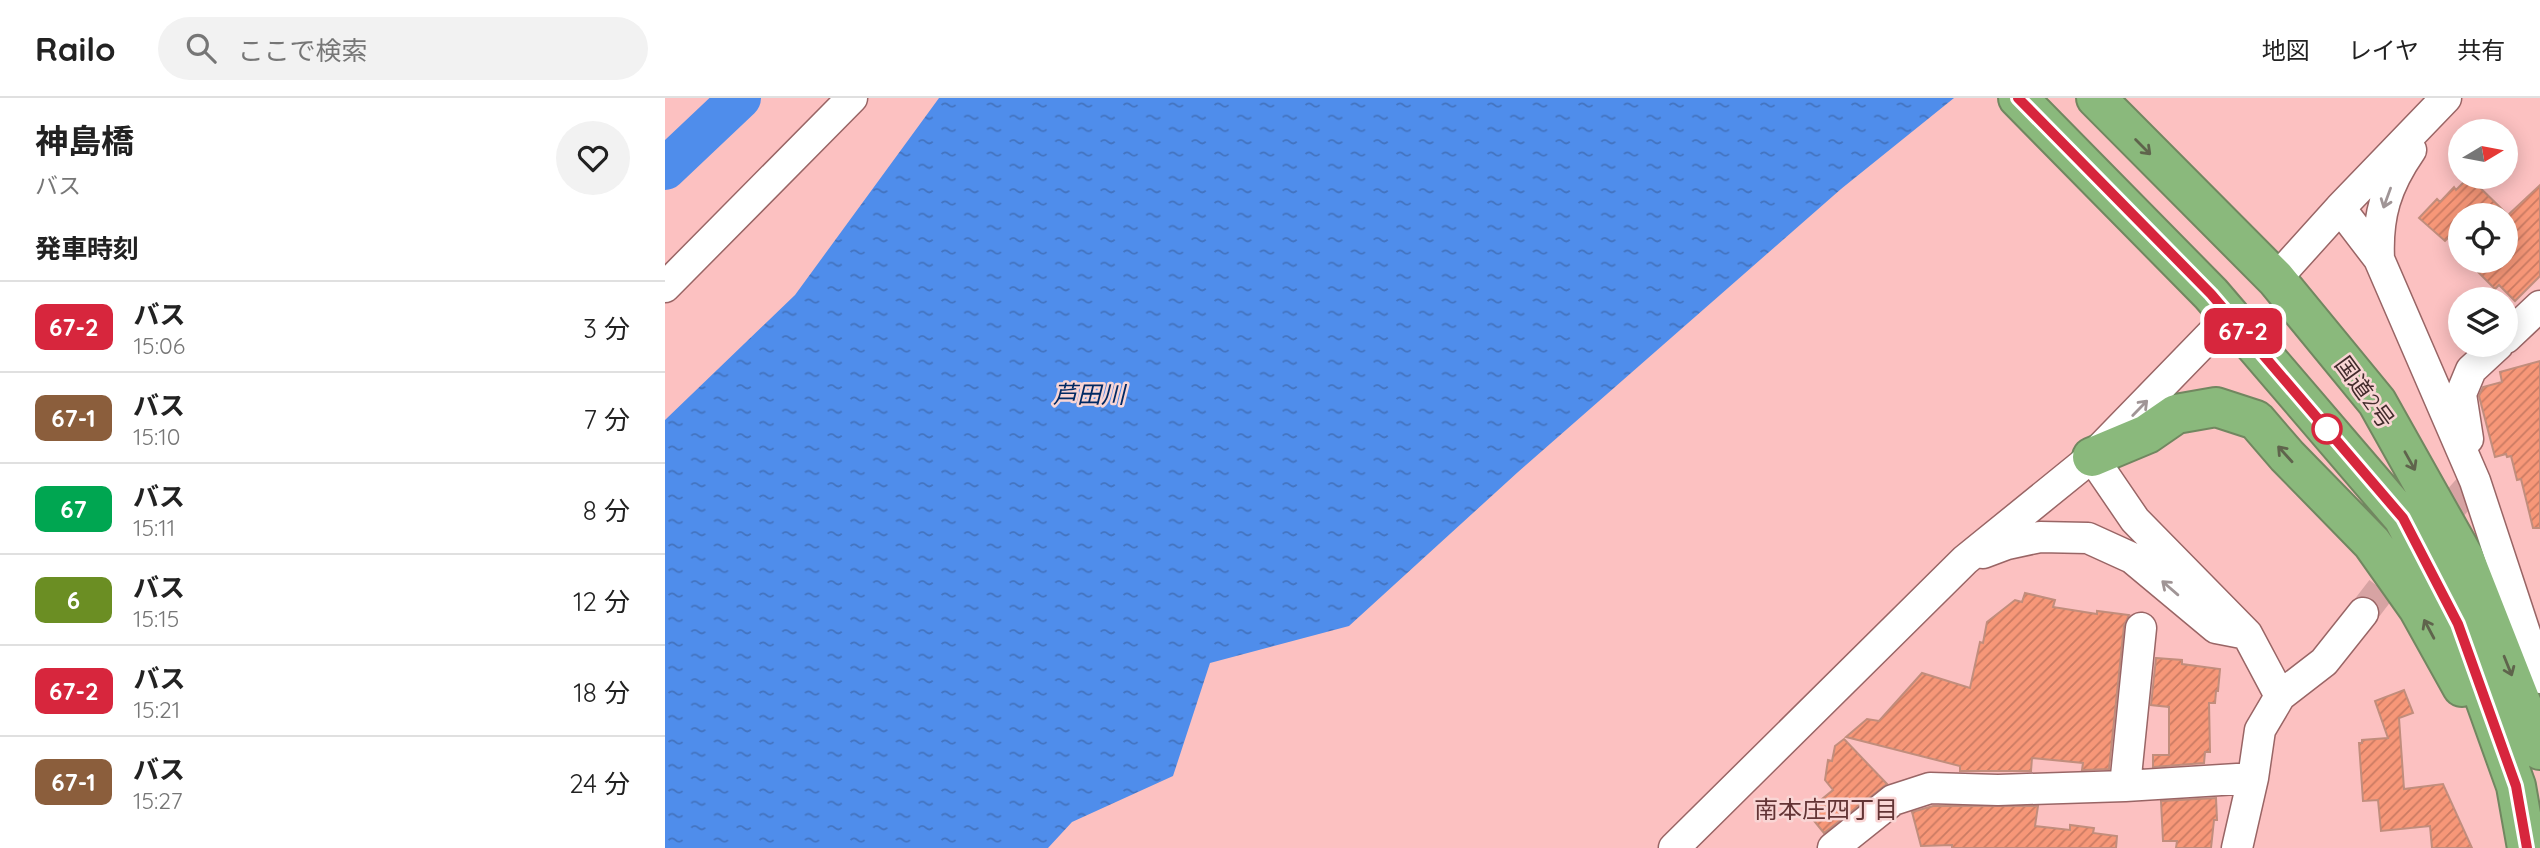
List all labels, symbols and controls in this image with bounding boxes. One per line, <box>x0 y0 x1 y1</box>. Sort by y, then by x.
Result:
search box <box>158 17 648 80</box>
text: Railo <box>35 28 116 69</box>
icon: search <box>182 29 220 67</box>
text: ここで検索 <box>238 34 368 67</box>
text: 地図 <box>2262 35 2310 65</box>
text: レイヤ <box>2348 35 2419 65</box>
text: 共有 <box>2457 35 2505 65</box>
north arrow <box>2448 119 2518 189</box>
map controls <box>2448 119 2518 357</box>
text: 神島橋 <box>35 120 134 161</box>
button: heart <box>556 121 630 195</box>
one-way arrow <box>2135 138 2152 155</box>
text: バス <box>35 171 81 200</box>
one-way arrow <box>2380 186 2392 208</box>
button: locate <box>2448 203 2518 273</box>
text: 発車時刻 <box>35 232 139 265</box>
button: layers <box>2448 287 2518 357</box>
text: バス <box>134 298 186 331</box>
line badge: 67-2 <box>2194 308 2292 354</box>
text: 67-2 <box>49 312 99 342</box>
text: 3 分 <box>583 312 630 345</box>
text: 67-2 <box>2218 316 2268 346</box>
text: 15:06 <box>134 331 185 360</box>
street label: 国道2号 <box>2329 350 2401 434</box>
water label: 芦田川 <box>1053 379 1128 409</box>
text: バス <box>133 389 185 422</box>
one-way arrow <box>2131 400 2148 417</box>
text: 67-1 <box>51 403 96 433</box>
text: 7 分 <box>584 403 630 436</box>
unlabelled marker <box>2312 414 2342 444</box>
text: 15:10 <box>133 422 181 451</box>
one-way arrow <box>2277 446 2294 463</box>
one-way arrow <box>2403 451 2417 471</box>
text: バス <box>133 480 185 513</box>
text: 67 <box>60 494 87 524</box>
text: 8 分 <box>583 494 630 527</box>
text: 15:11 <box>133 513 175 542</box>
text: バス <box>133 571 185 604</box>
one-way arrow <box>2161 580 2179 596</box>
text: 6 <box>67 585 80 615</box>
text: 12 分 <box>573 585 630 618</box>
text: 15:15 <box>133 604 179 633</box>
one-way arrow <box>2422 619 2436 640</box>
one-way arrow <box>2502 655 2515 677</box>
text: バス <box>134 662 186 695</box>
text: 67-2 <box>49 676 99 706</box>
text: 18 分 <box>573 676 630 709</box>
text: 15:21 <box>134 695 180 724</box>
text: バス <box>133 753 185 786</box>
text: 67-1 <box>51 767 96 797</box>
text: 24 分 <box>569 767 630 800</box>
text: 15:27 <box>133 786 182 815</box>
district label: 南本庄四丁目 <box>1754 794 1898 824</box>

